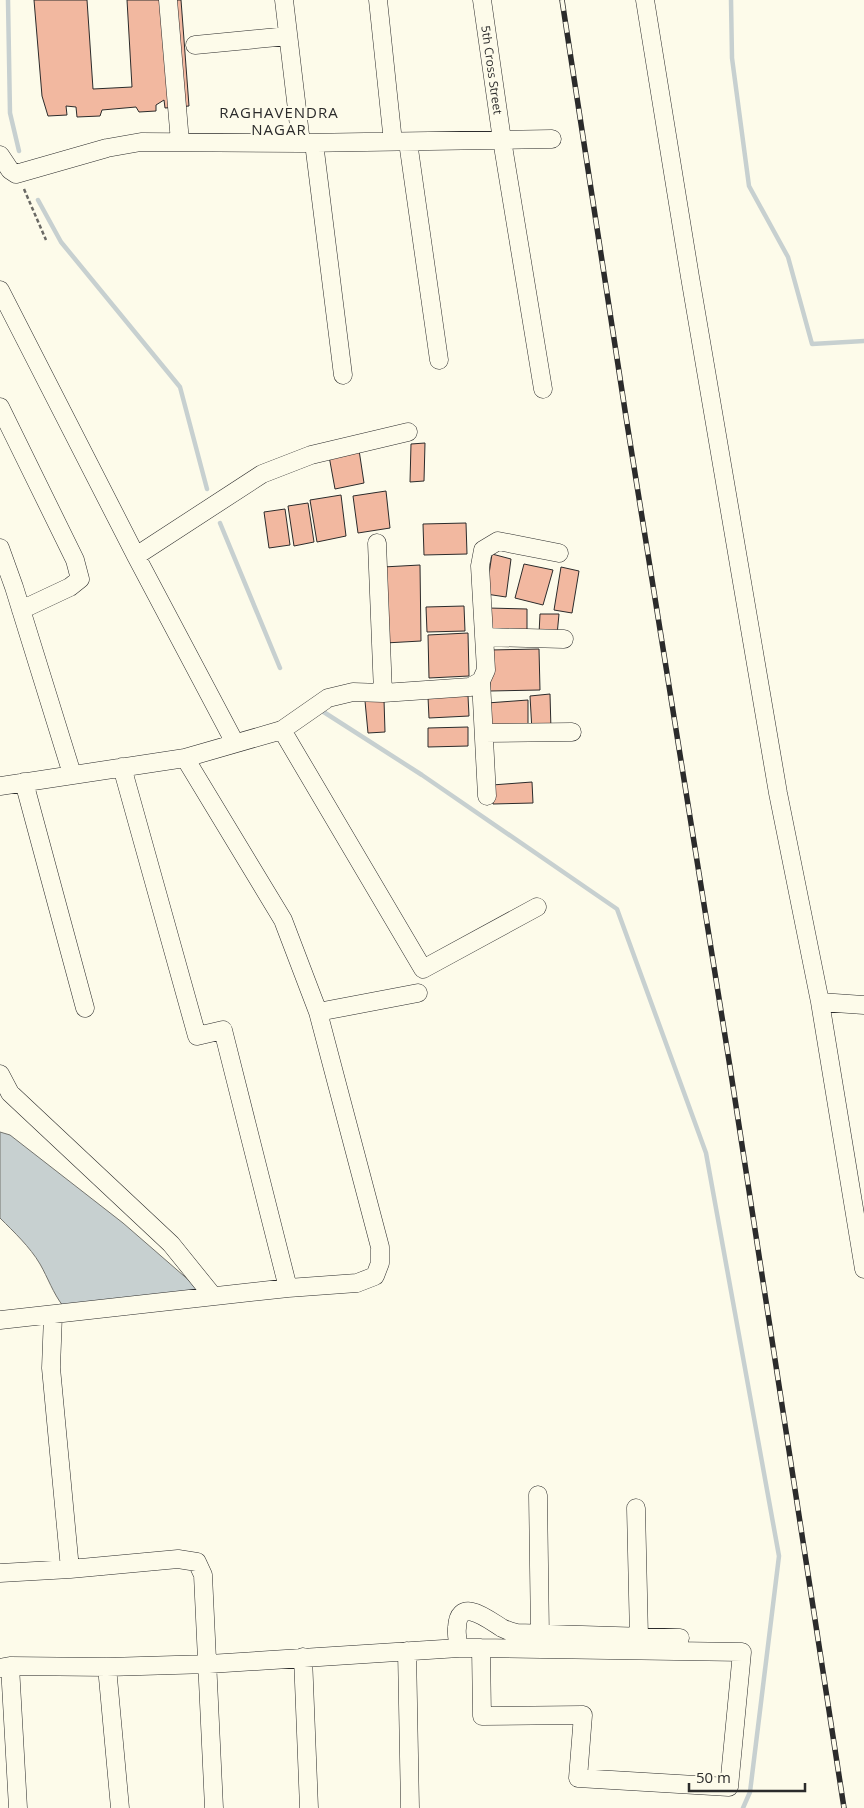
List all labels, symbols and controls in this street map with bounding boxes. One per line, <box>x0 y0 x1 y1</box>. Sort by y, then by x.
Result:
street label: 5th Cross Street <box>477 25 507 115</box>
district label: RAGHAVENDRA NAGAR <box>219 102 339 139</box>
scale bar <box>689 1760 805 1792</box>
text: 50 m <box>696 1767 731 1787</box>

